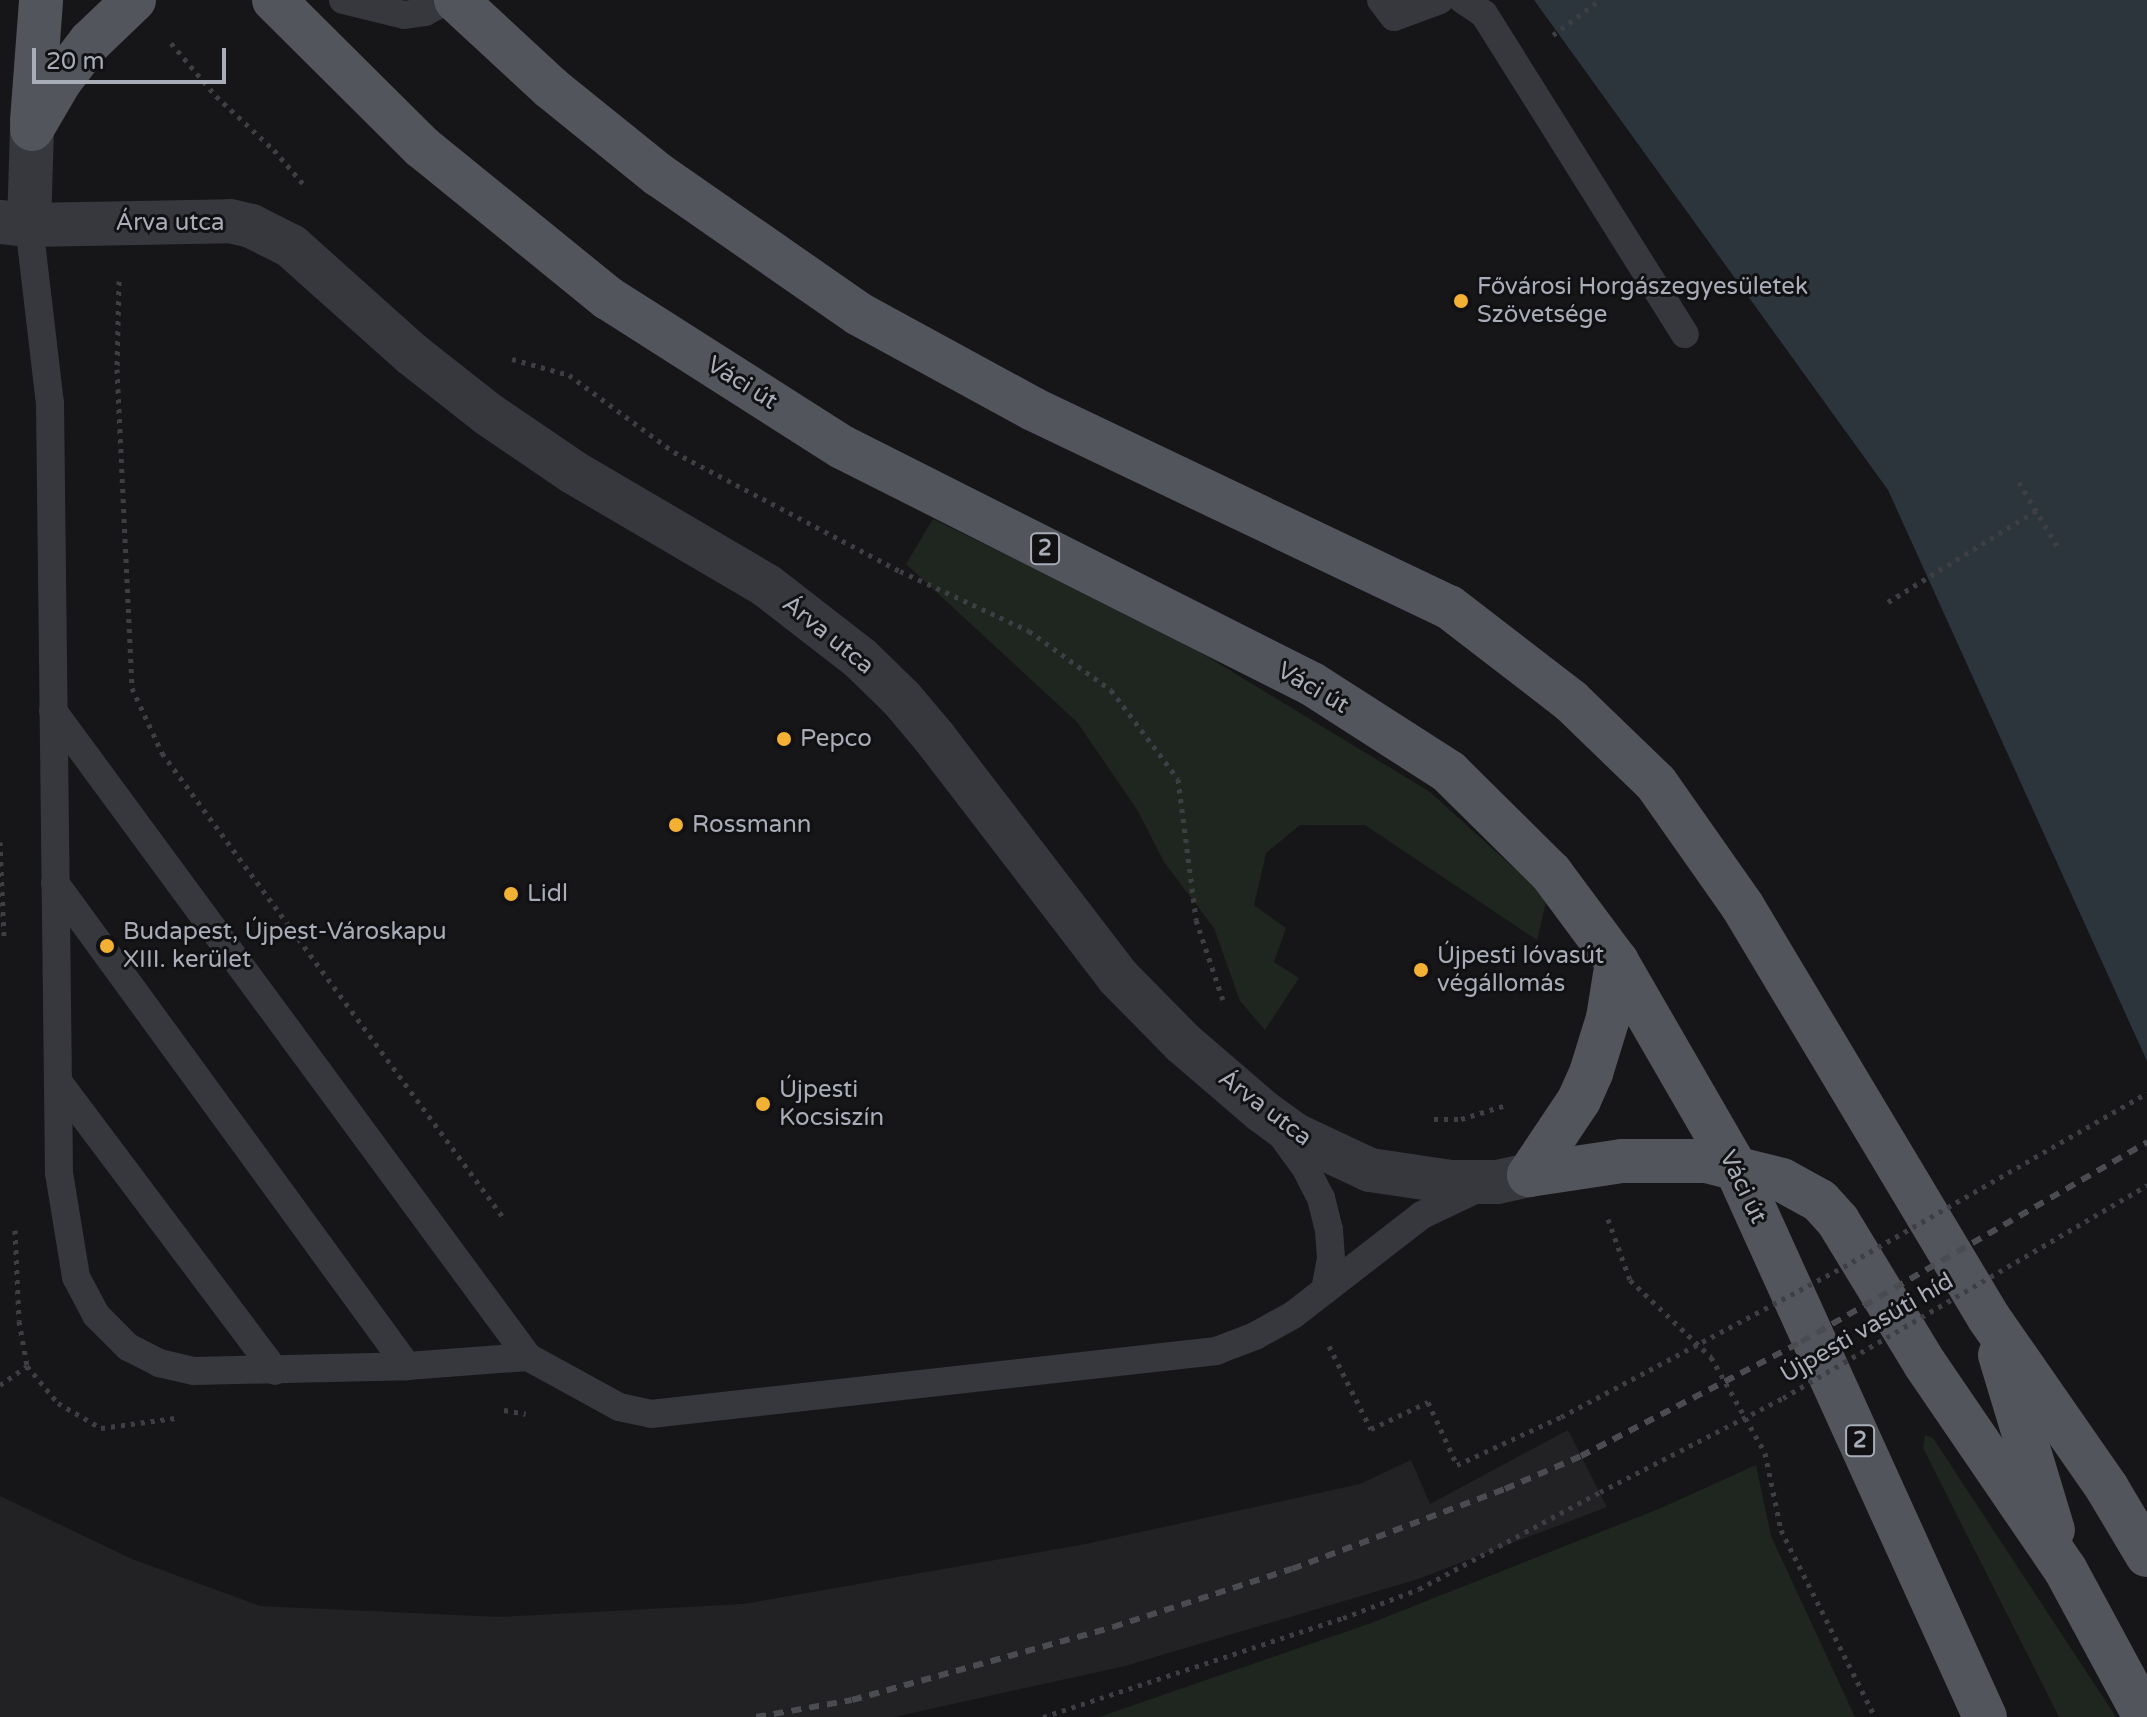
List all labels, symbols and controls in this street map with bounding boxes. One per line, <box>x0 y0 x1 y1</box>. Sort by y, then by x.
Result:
scale bar <box>36 32 230 82</box>
text: 20 m <box>46 47 104 76</box>
street label: Árva utca <box>115 209 225 237</box>
place label: Fővárosi Horgászegyesületek Szövetsége <box>1477 273 1808 329</box>
marker: Fővárosi Horgászegyesületek Szövetsége <box>1452 292 1470 310</box>
street label: Váci út <box>701 350 783 416</box>
road number: 2 <box>1029 531 1061 567</box>
street label: Árva utca <box>777 589 879 681</box>
street label: Váci út <box>1272 656 1354 720</box>
place label: Pepco <box>800 725 872 753</box>
marker: Pepco <box>775 730 793 748</box>
place label: Rossmann <box>692 811 811 839</box>
marker: Rossmann <box>667 816 685 834</box>
place label: Lidl <box>527 880 568 908</box>
marker: Lidl <box>502 885 520 903</box>
place label: Budapest, Újpest-Városkapu XIII. kerület <box>123 918 447 974</box>
marker: Budapest, Újpest-Városkapu XIII. kerület <box>98 937 116 955</box>
place label: Újpesti lóvasút végállomás <box>1437 942 1604 998</box>
marker: Újpesti lóvasút végállomás <box>1412 961 1430 979</box>
street label: Árva utca <box>1213 1064 1317 1152</box>
place label: Újpesti Kocsiszín <box>779 1076 884 1132</box>
marker: Újpesti Kocsiszín <box>754 1095 772 1113</box>
street label: Váci út <box>1713 1146 1773 1228</box>
street label: Újpesti vasúti híd <box>1775 1267 1959 1389</box>
road number: 2 <box>1844 1423 1876 1459</box>

